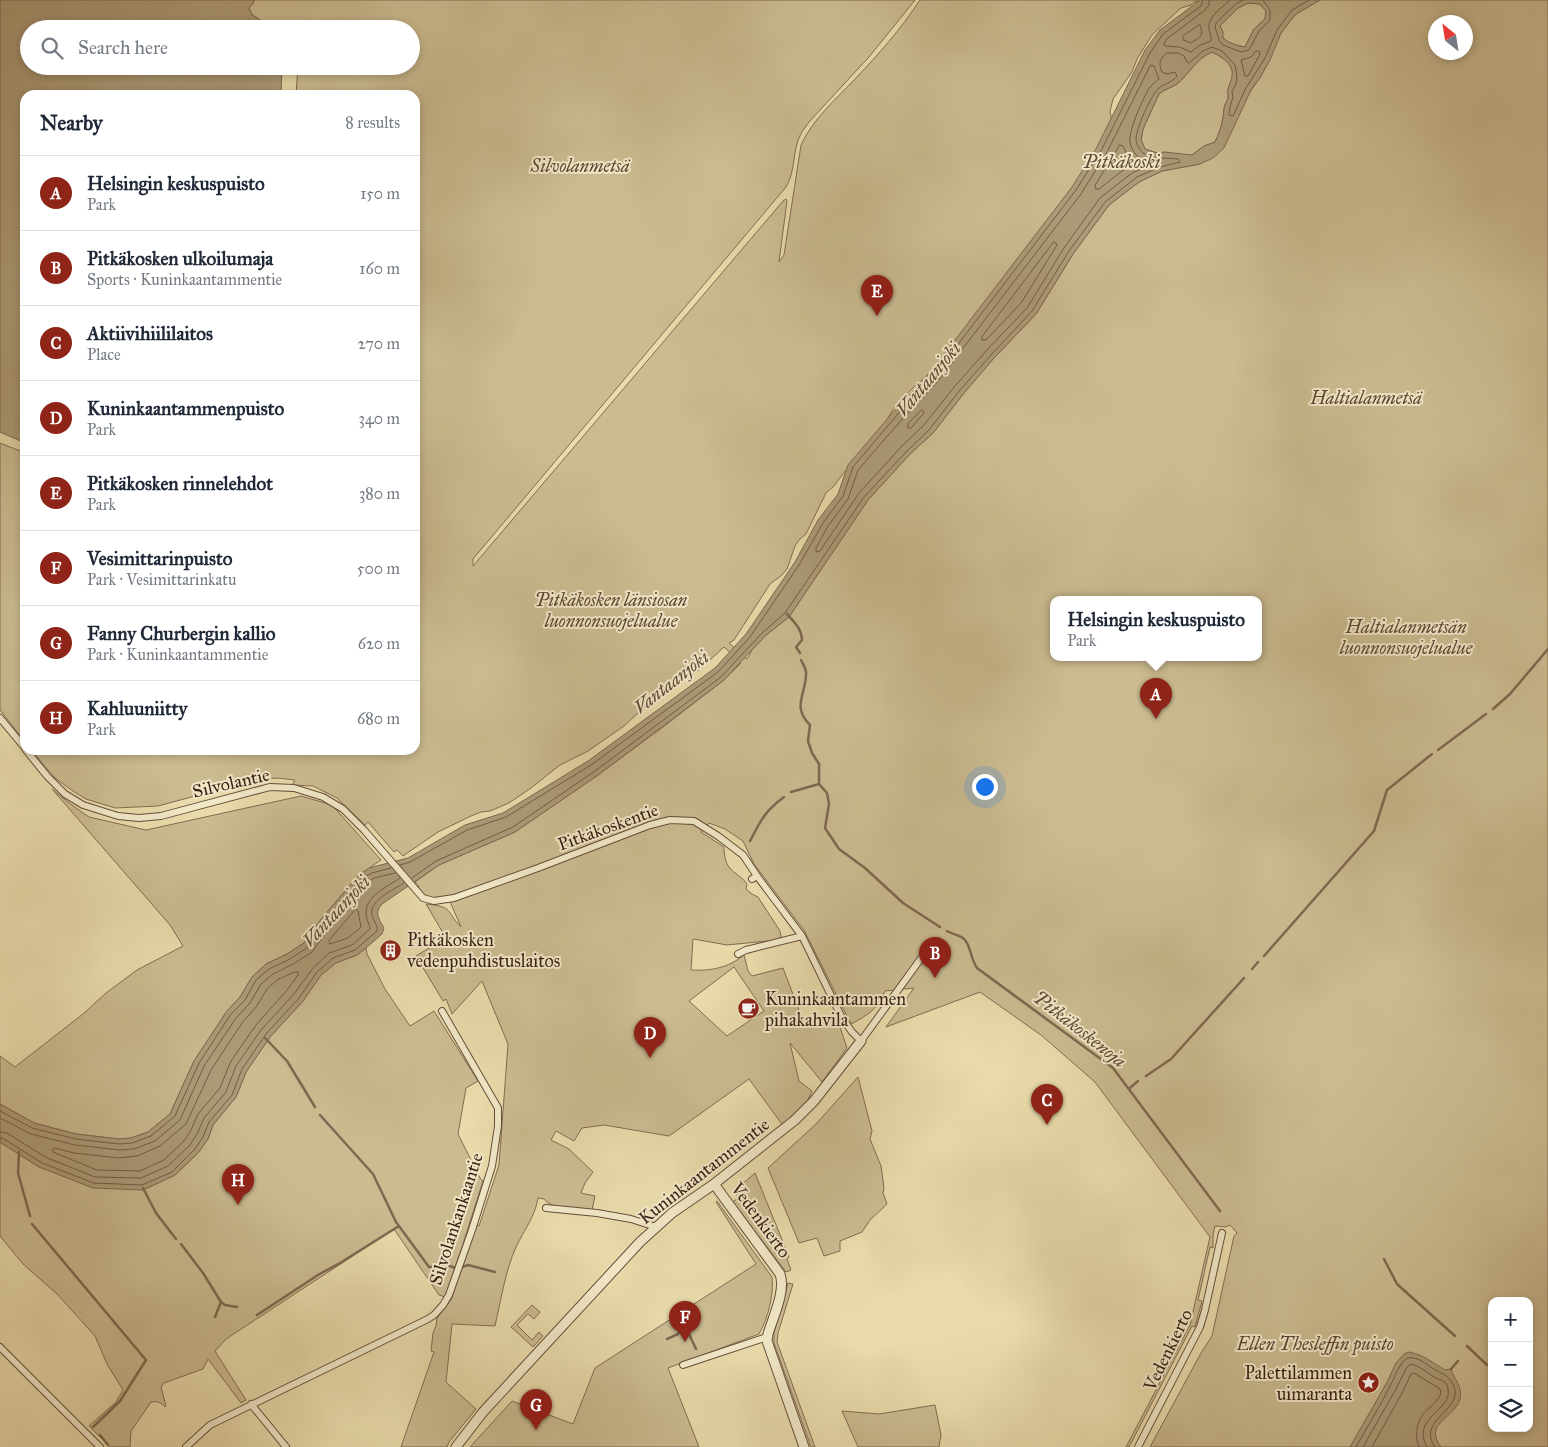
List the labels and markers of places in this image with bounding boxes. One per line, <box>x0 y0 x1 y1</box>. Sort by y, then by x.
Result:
pin: E <box>861 275 893 316</box>
pin: A <box>1140 678 1172 719</box>
place label: Pitkäkosken vedenpuhdistuslaitos <box>406 929 560 972</box>
pin: B <box>919 937 951 978</box>
building icon: Pitkäkosken vedenpuhdistuslaitos <box>379 938 403 962</box>
place label: Kuninkaantammen pihakahvila <box>764 988 906 1031</box>
cafe icon: Kuninkaantammen pihakahvila <box>737 997 761 1021</box>
pin: D <box>634 1017 666 1058</box>
pin: C <box>1031 1084 1063 1125</box>
pin: H <box>222 1164 254 1205</box>
pin: F <box>669 1301 701 1342</box>
place label: Palettilammen uimaranta <box>1245 1362 1352 1405</box>
place icon: Palettilammen uimaranta <box>1356 1371 1380 1395</box>
pin: G <box>520 1389 552 1430</box>

